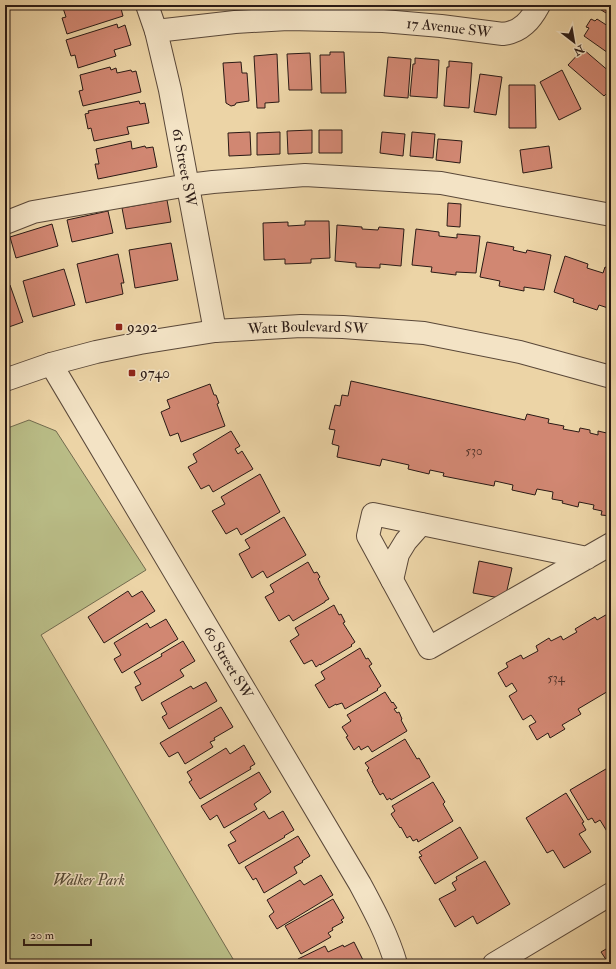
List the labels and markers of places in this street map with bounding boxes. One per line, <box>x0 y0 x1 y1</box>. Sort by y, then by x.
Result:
place label: 9292 <box>126 318 158 337</box>
marker: 9292 <box>114 322 124 332</box>
place label: 9740 <box>139 364 170 383</box>
marker: 9740 <box>127 368 137 378</box>

